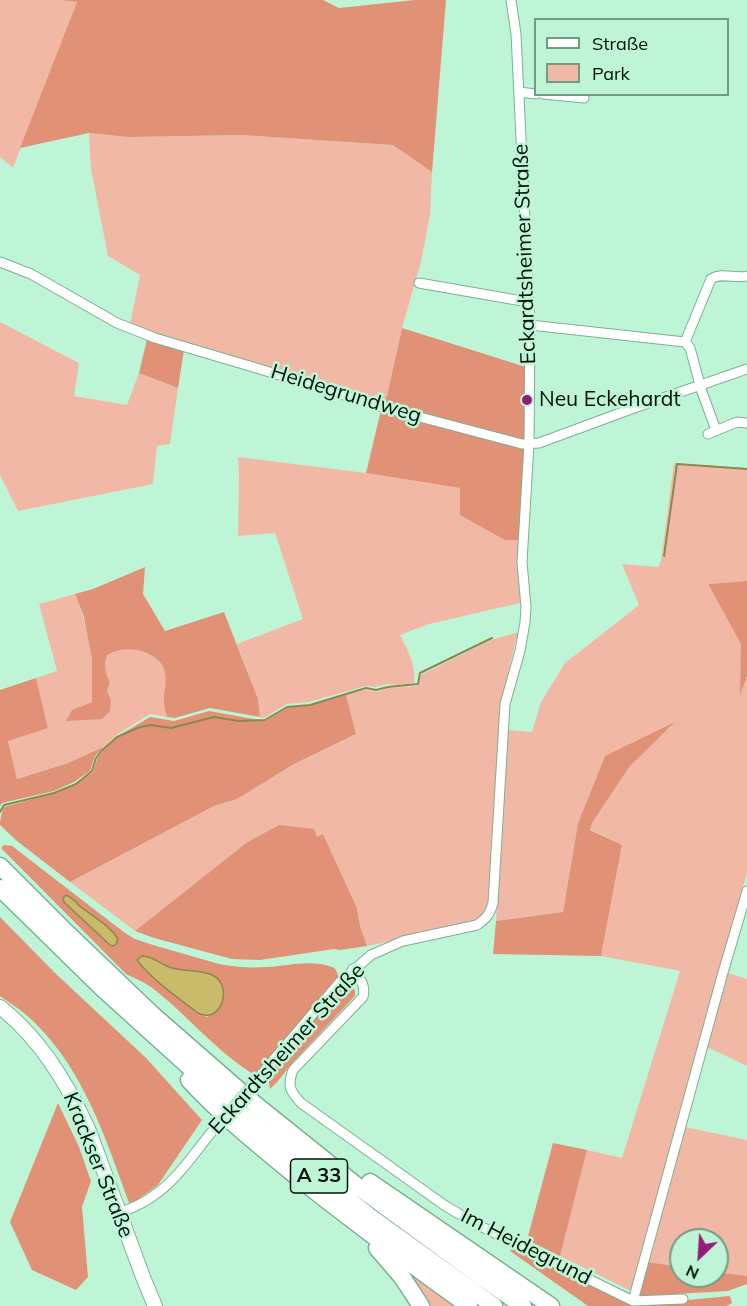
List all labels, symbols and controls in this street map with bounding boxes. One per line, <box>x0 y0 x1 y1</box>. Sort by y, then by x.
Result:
legend <box>534 18 729 96</box>
text: Straße <box>592 32 648 55</box>
text: Park <box>592 62 630 85</box>
street label: Eckardtsheimer Straße <box>509 143 541 365</box>
street label: Heidegrundweg <box>268 359 424 429</box>
place label: Neu Eckehardt <box>539 387 681 413</box>
marker: Neu Eckehardt <box>520 393 534 407</box>
street label: Eckardtsheimer Straße <box>204 959 370 1139</box>
street label: Krackser Straße <box>57 1089 139 1241</box>
road number: A 33 <box>290 1159 348 1193</box>
street label: Im Heidegrund <box>456 1203 596 1291</box>
north arrow <box>669 1228 729 1288</box>
text: N <box>683 1261 702 1284</box>

